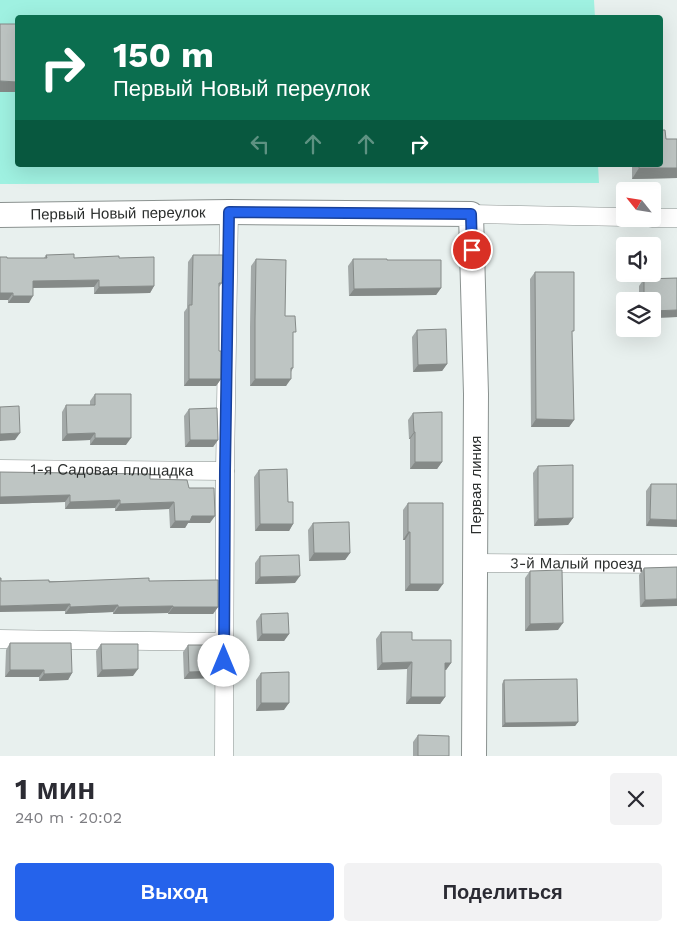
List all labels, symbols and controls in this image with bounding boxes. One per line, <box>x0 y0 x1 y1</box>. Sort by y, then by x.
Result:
text: 150 m <box>113 34 214 76</box>
icon: right <box>30 35 95 100</box>
text: Первый Новый переулок <box>113 76 370 101</box>
icon: left <box>246 130 274 158</box>
icon: ahead <box>299 130 327 158</box>
icon: ahead <box>352 130 380 158</box>
icon: right <box>405 130 433 158</box>
north arrow <box>616 182 661 228</box>
map controls <box>616 182 661 337</box>
street label: Первый Новый переулок <box>30 203 206 224</box>
pin <box>451 229 493 271</box>
icon: arrive <box>458 236 486 264</box>
button: sound <box>616 237 661 282</box>
button: layers <box>616 292 661 337</box>
street label: Первая линия <box>467 436 485 534</box>
street label: 1-я Садовая площадка <box>31 460 194 480</box>
street label: 3-й Малый проезд <box>510 554 642 573</box>
position arrow <box>197 634 249 686</box>
text: 1 мин <box>15 771 95 806</box>
button: close <box>610 773 662 825</box>
text: 240 m · 20:02 <box>15 808 122 827</box>
button: Выход <box>15 863 334 921</box>
button: Поделиться <box>344 863 662 921</box>

